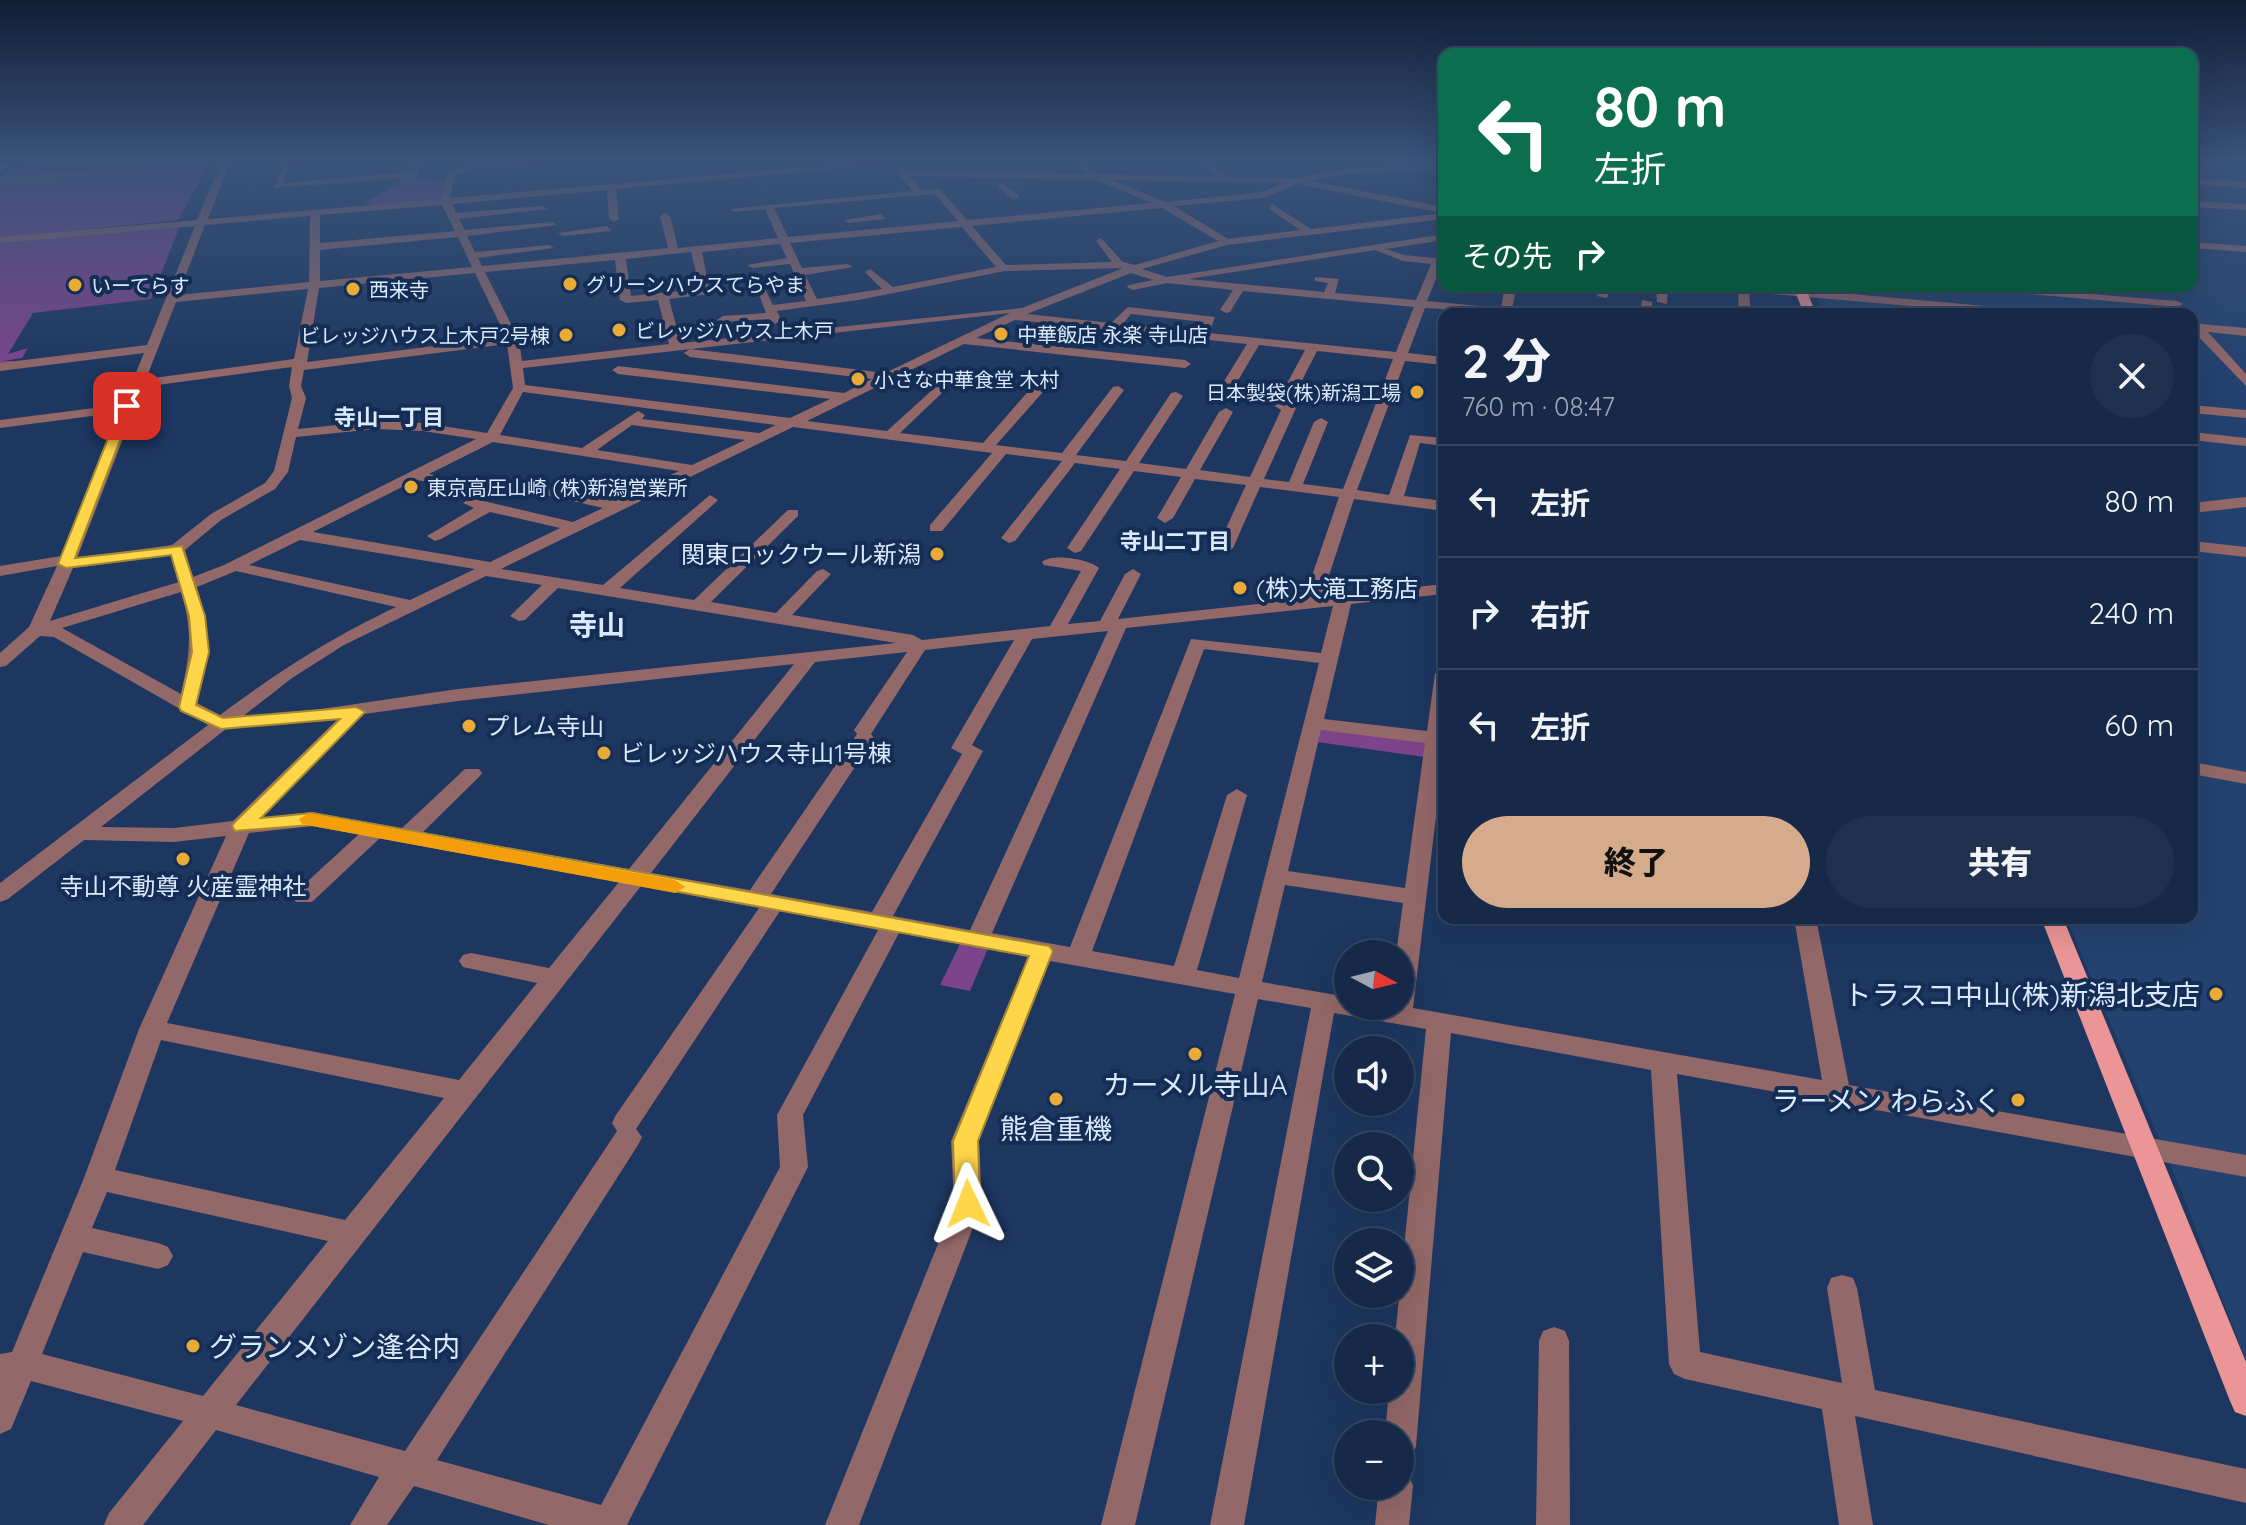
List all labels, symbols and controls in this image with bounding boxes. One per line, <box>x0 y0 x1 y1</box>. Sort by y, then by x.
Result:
text: 80 m <box>1594 71 1726 141</box>
icon: left <box>1462 80 1566 184</box>
text: 左折 <box>1594 146 1666 191</box>
icon: right <box>1568 232 1612 276</box>
text: その先 <box>1462 237 1552 275</box>
place label: グリーンハウスてらやま <box>586 272 805 297</box>
place label: いーてらす <box>91 273 189 298</box>
marker: グリーンハウスてらやま <box>561 275 579 293</box>
marker: いーてらす <box>66 276 84 294</box>
place label: 西来寺 <box>369 277 429 302</box>
marker: 西来寺 <box>344 280 362 298</box>
place label: ビレッジハウス上木戸 <box>635 318 834 343</box>
marker: ビレッジハウス上木戸 <box>610 321 628 339</box>
place label: 中華飯店 永楽 寺山店 <box>1017 322 1208 347</box>
place label: ビレッジハウス上木戸2号棟 <box>300 323 550 348</box>
marker: 中華飯店 永楽 寺山店 <box>992 325 1010 343</box>
marker: ビレッジハウス上木戸2号棟 <box>557 326 575 344</box>
text: 2 分 <box>1462 330 1551 390</box>
button: close <box>2090 334 2174 418</box>
place label: 小さな中華食堂 木村 <box>874 367 1059 392</box>
marker: 小さな中華食堂 木村 <box>849 370 867 388</box>
pin <box>93 372 161 440</box>
place label: 日本製袋(株)新潟工場 <box>1206 380 1401 405</box>
marker: 日本製袋(株)新潟工場 <box>1408 383 1426 401</box>
icon: arrive <box>105 384 149 428</box>
text: 760 m · 08:47 <box>1462 390 1615 423</box>
district label: 寺山一丁目 <box>334 403 444 431</box>
place label: 東京高圧山崎 (株)新潟営業所 <box>427 475 687 500</box>
marker: 東京高圧山崎 (株)新潟営業所 <box>402 478 420 496</box>
icon: left <box>1462 479 1506 523</box>
text: 80 m <box>2104 482 2174 520</box>
text: 左折 <box>1530 484 1590 522</box>
district label: 寺山二丁目 <box>1120 527 1230 555</box>
place label: 関東ロックウール新潟 <box>681 539 921 569</box>
marker: 関東ロックウール新潟 <box>928 545 946 563</box>
place label: (株)大滝工務店 <box>1256 573 1418 603</box>
marker: (株)大滝工務店 <box>1231 579 1249 597</box>
icon: right <box>1462 591 1506 635</box>
text: 240 m <box>2089 594 2174 632</box>
text: 右折 <box>1530 596 1590 634</box>
district label: 寺山 <box>569 607 625 642</box>
icon: left <box>1462 703 1506 747</box>
text: 60 m <box>2104 706 2174 744</box>
text: 左折 <box>1530 708 1590 746</box>
place label: プレム寺山 <box>485 711 605 741</box>
marker: プレム寺山 <box>460 717 478 735</box>
place label: ビレッジハウス寺山1号棟 <box>620 738 891 768</box>
marker: ビレッジハウス寺山1号棟 <box>595 744 613 762</box>
button: 終了 <box>1462 816 1810 908</box>
button: 共有 <box>1826 816 2174 908</box>
marker: 寺山不動尊 火産霊神社 <box>174 850 192 868</box>
place label: 寺山不動尊 火産霊神社 <box>60 871 306 901</box>
north arrow <box>1334 940 1414 1020</box>
map controls <box>1334 940 1414 1500</box>
place label: トラスコ中山(株)新潟北支店 <box>1844 977 2200 1012</box>
marker: トラスコ中山(株)新潟北支店 <box>2207 985 2225 1003</box>
button: sound <box>1334 1036 1414 1116</box>
marker: カーメル寺山A <box>1186 1045 1204 1063</box>
place label: カーメル寺山A <box>1103 1067 1288 1102</box>
place label: ラーメン わらふく <box>1771 1083 2002 1118</box>
marker: 熊倉重機 <box>1047 1090 1065 1108</box>
marker: ラーメン わらふく <box>2009 1091 2027 1109</box>
place label: 熊倉重機 <box>1000 1111 1112 1146</box>
button: search <box>1334 1132 1414 1212</box>
position arrow <box>926 1162 1010 1246</box>
button: layers <box>1334 1228 1414 1308</box>
button: + <box>1334 1324 1414 1404</box>
place label: グランメゾン逢谷内 <box>209 1329 460 1364</box>
marker: グランメゾン逢谷内 <box>184 1337 202 1355</box>
button: − <box>1334 1420 1414 1500</box>

